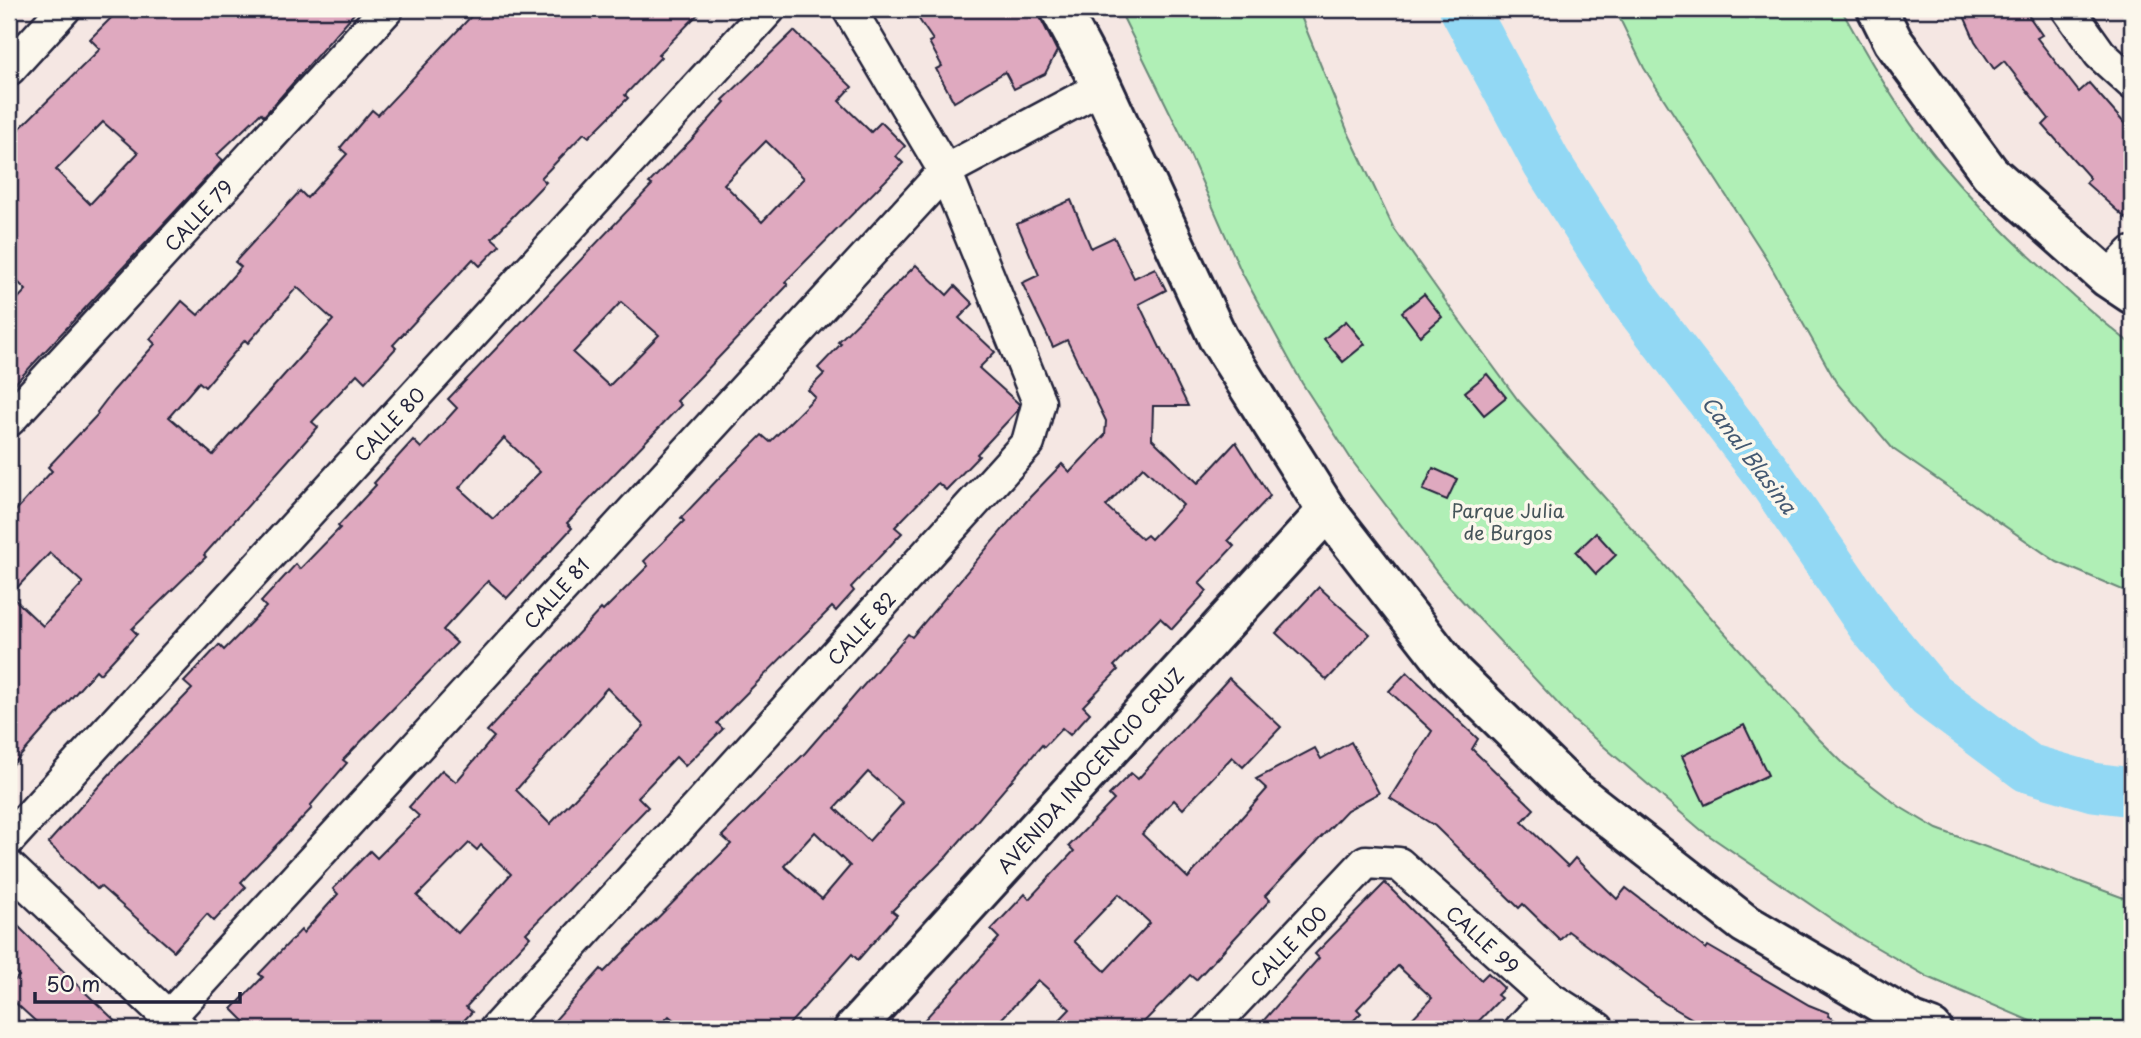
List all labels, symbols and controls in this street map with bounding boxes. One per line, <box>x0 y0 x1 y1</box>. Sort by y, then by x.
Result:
street label: CALLE 79 <box>157 173 239 257</box>
street label: CALLE 80 <box>347 381 431 467</box>
water label: Canal Blasina <box>1695 388 1806 520</box>
park label: Parque Julia de Burgos <box>1452 496 1565 546</box>
street label: CALLE 81 <box>517 551 595 635</box>
street label: CALLE 82 <box>820 585 902 671</box>
street label: AVENIDA INOCENCIO CRUZ <box>990 661 1190 879</box>
street label: CALLE 99 <box>1440 898 1526 980</box>
street label: CALLE 100 <box>1243 899 1333 993</box>
scale bar <box>35 961 240 1005</box>
text: 50 m <box>46 967 100 999</box>

